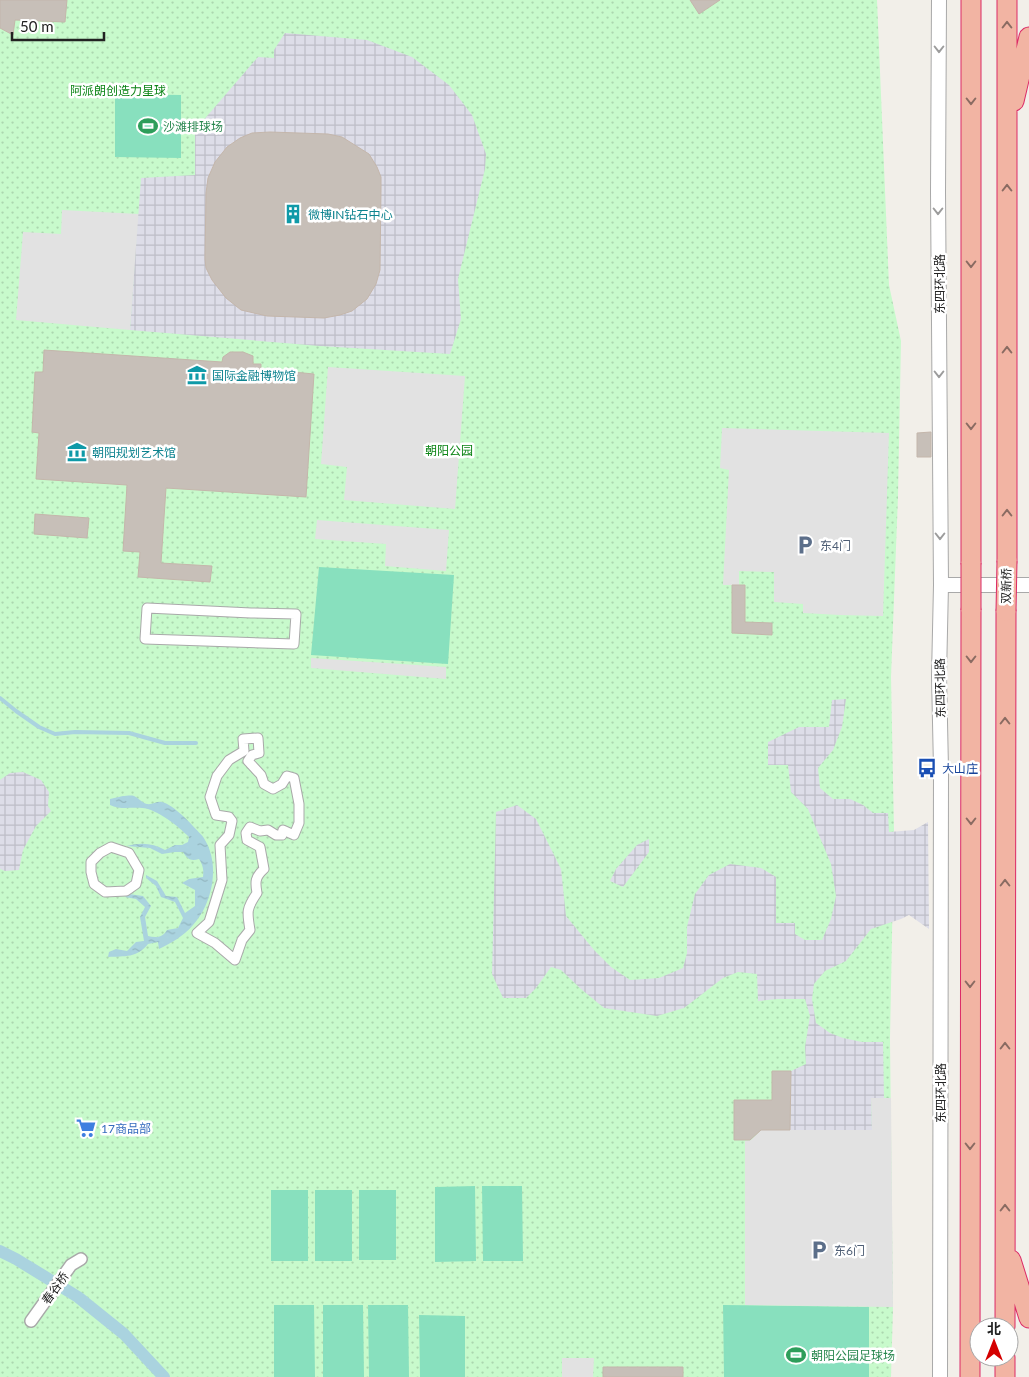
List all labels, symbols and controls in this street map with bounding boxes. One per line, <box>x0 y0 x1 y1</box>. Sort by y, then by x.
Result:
scale bar <box>12 10 105 42</box>
text: 50 m <box>20 17 54 35</box>
one-way arrow <box>1002 21 1012 28</box>
one-way arrow <box>934 45 944 53</box>
park label: 阿派朗创造力星球 <box>70 83 166 98</box>
one-way arrow <box>966 98 976 105</box>
sports icon: 沙滩排球场 <box>137 115 159 137</box>
place label: 沙滩排球场 <box>163 119 223 134</box>
one-way arrow <box>1002 183 1012 191</box>
building icon: 微博IN钻石中心 <box>282 203 304 225</box>
place label: 微博IN钻石中心 <box>308 207 393 222</box>
one-way arrow <box>933 208 943 215</box>
street label: 东四环北路 <box>932 254 947 314</box>
one-way arrow <box>966 260 976 268</box>
one-way arrow <box>1002 346 1012 354</box>
museum icon: 国际金融博物馆 <box>186 364 208 386</box>
place label: 国际金融博物馆 <box>212 368 296 383</box>
one-way arrow <box>934 370 944 378</box>
one-way arrow <box>966 422 976 430</box>
museum icon: 朝阳规划艺术馆 <box>66 441 88 463</box>
park label: 朝阳公园 <box>425 443 473 458</box>
place label: 朝阳规划艺术馆 <box>92 445 176 460</box>
one-way arrow <box>1002 508 1012 516</box>
one-way arrow <box>935 532 945 540</box>
parking icon: 东4门 <box>794 534 816 556</box>
place label: 东4门 <box>820 538 851 553</box>
street label: 双新桥 <box>998 568 1014 604</box>
one-way arrow <box>966 655 976 663</box>
street label: 东四环北路 <box>932 658 948 718</box>
one-way arrow <box>1000 717 1010 724</box>
bus stop icon: 大山庄 <box>916 757 938 779</box>
place label: 大山庄 <box>942 761 978 776</box>
one-way arrow <box>966 818 976 825</box>
one-way arrow <box>1000 879 1010 887</box>
one-way arrow <box>965 980 975 988</box>
one-way arrow <box>1000 1042 1010 1050</box>
street label: 东四环北路 <box>933 1063 948 1123</box>
supermarket icon: 17商品部 <box>75 1117 97 1139</box>
place label: 17商品部 <box>101 1121 151 1136</box>
one-way arrow <box>965 1142 975 1150</box>
one-way arrow <box>1000 1204 1010 1212</box>
parking icon: 东6门 <box>808 1239 830 1261</box>
place label: 东6门 <box>834 1243 865 1258</box>
street label: 春谷桥 <box>39 1269 71 1307</box>
north arrow <box>969 1317 1019 1367</box>
text: 北 <box>987 1320 1001 1337</box>
sports icon: 朝阳公园足球场 <box>785 1344 807 1366</box>
place label: 朝阳公园足球场 <box>811 1348 895 1363</box>

